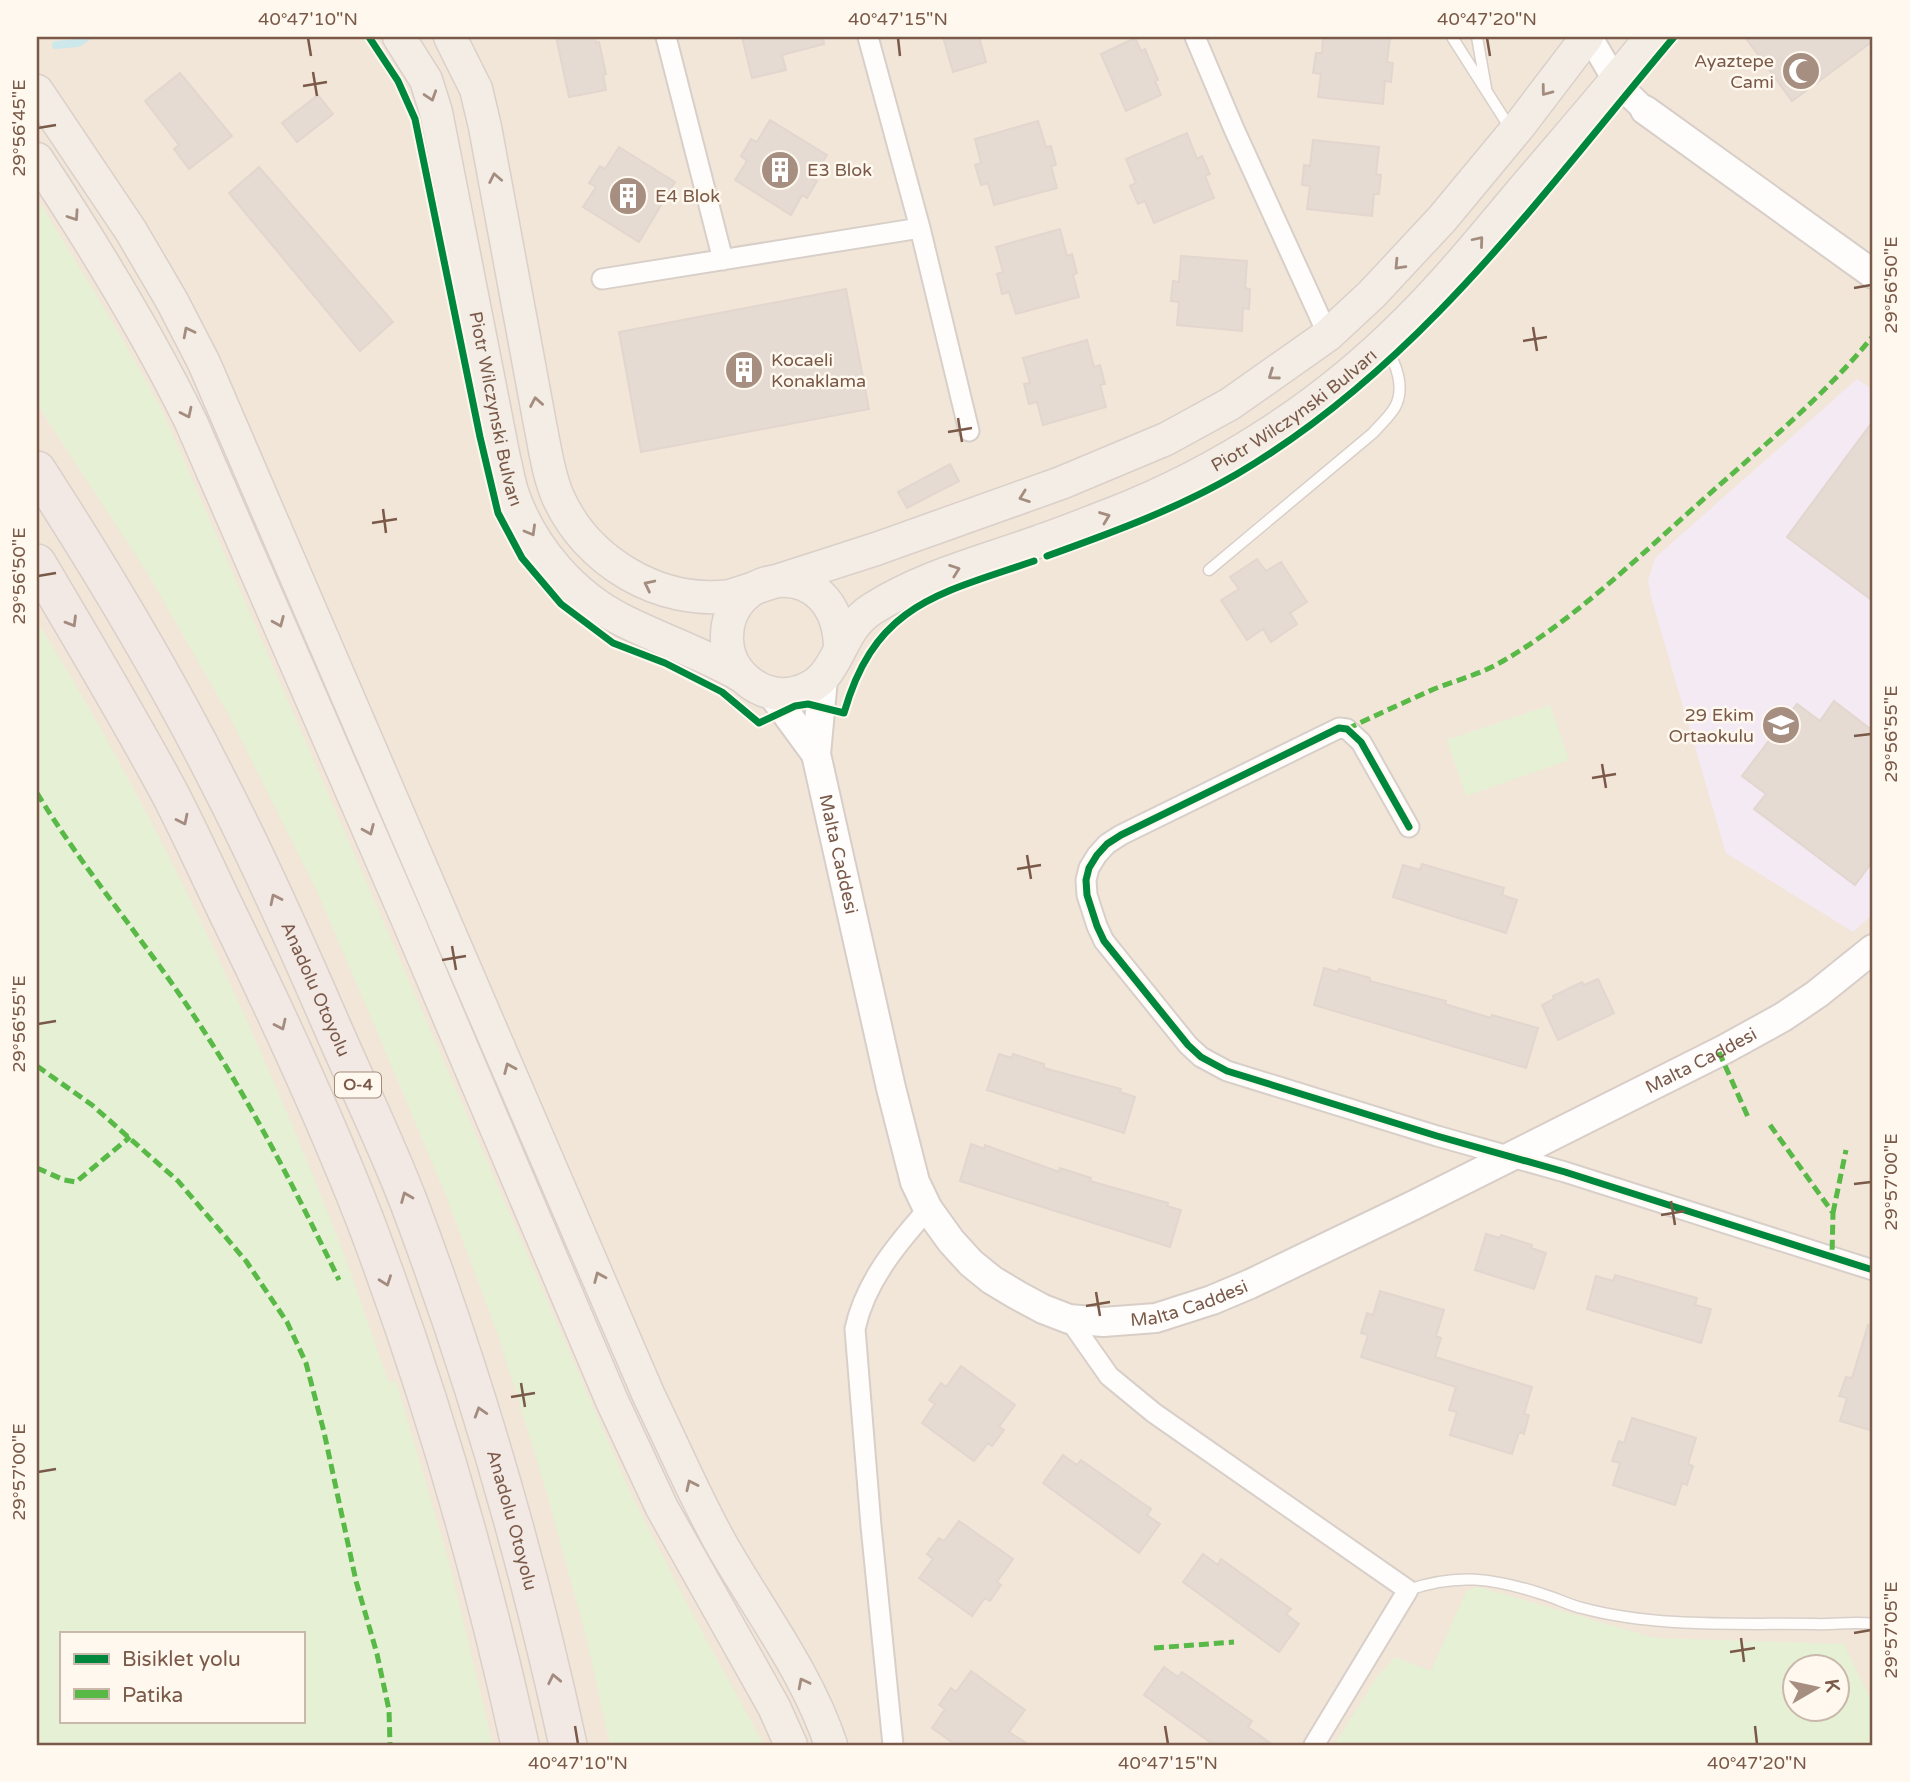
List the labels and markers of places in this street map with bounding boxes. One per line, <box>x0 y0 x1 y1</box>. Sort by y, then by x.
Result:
place label: Ayaztepe Cami <box>1694 50 1774 93</box>
mosque icon: Ayaztepe Cami <box>1780 50 1822 92</box>
building icon: E3 Blok <box>759 149 801 191</box>
place label: E3 Blok <box>807 159 872 181</box>
building icon: E4 Blok <box>607 175 649 217</box>
place label: E4 Blok <box>655 185 720 207</box>
building icon: Kocaeli Konaklama <box>723 349 765 391</box>
place label: Kocaeli Konaklama <box>771 349 866 392</box>
place label: 29 Ekim Ortaokulu <box>1669 704 1754 747</box>
school or university icon: 29 Ekim Ortaokulu <box>1760 704 1802 746</box>

